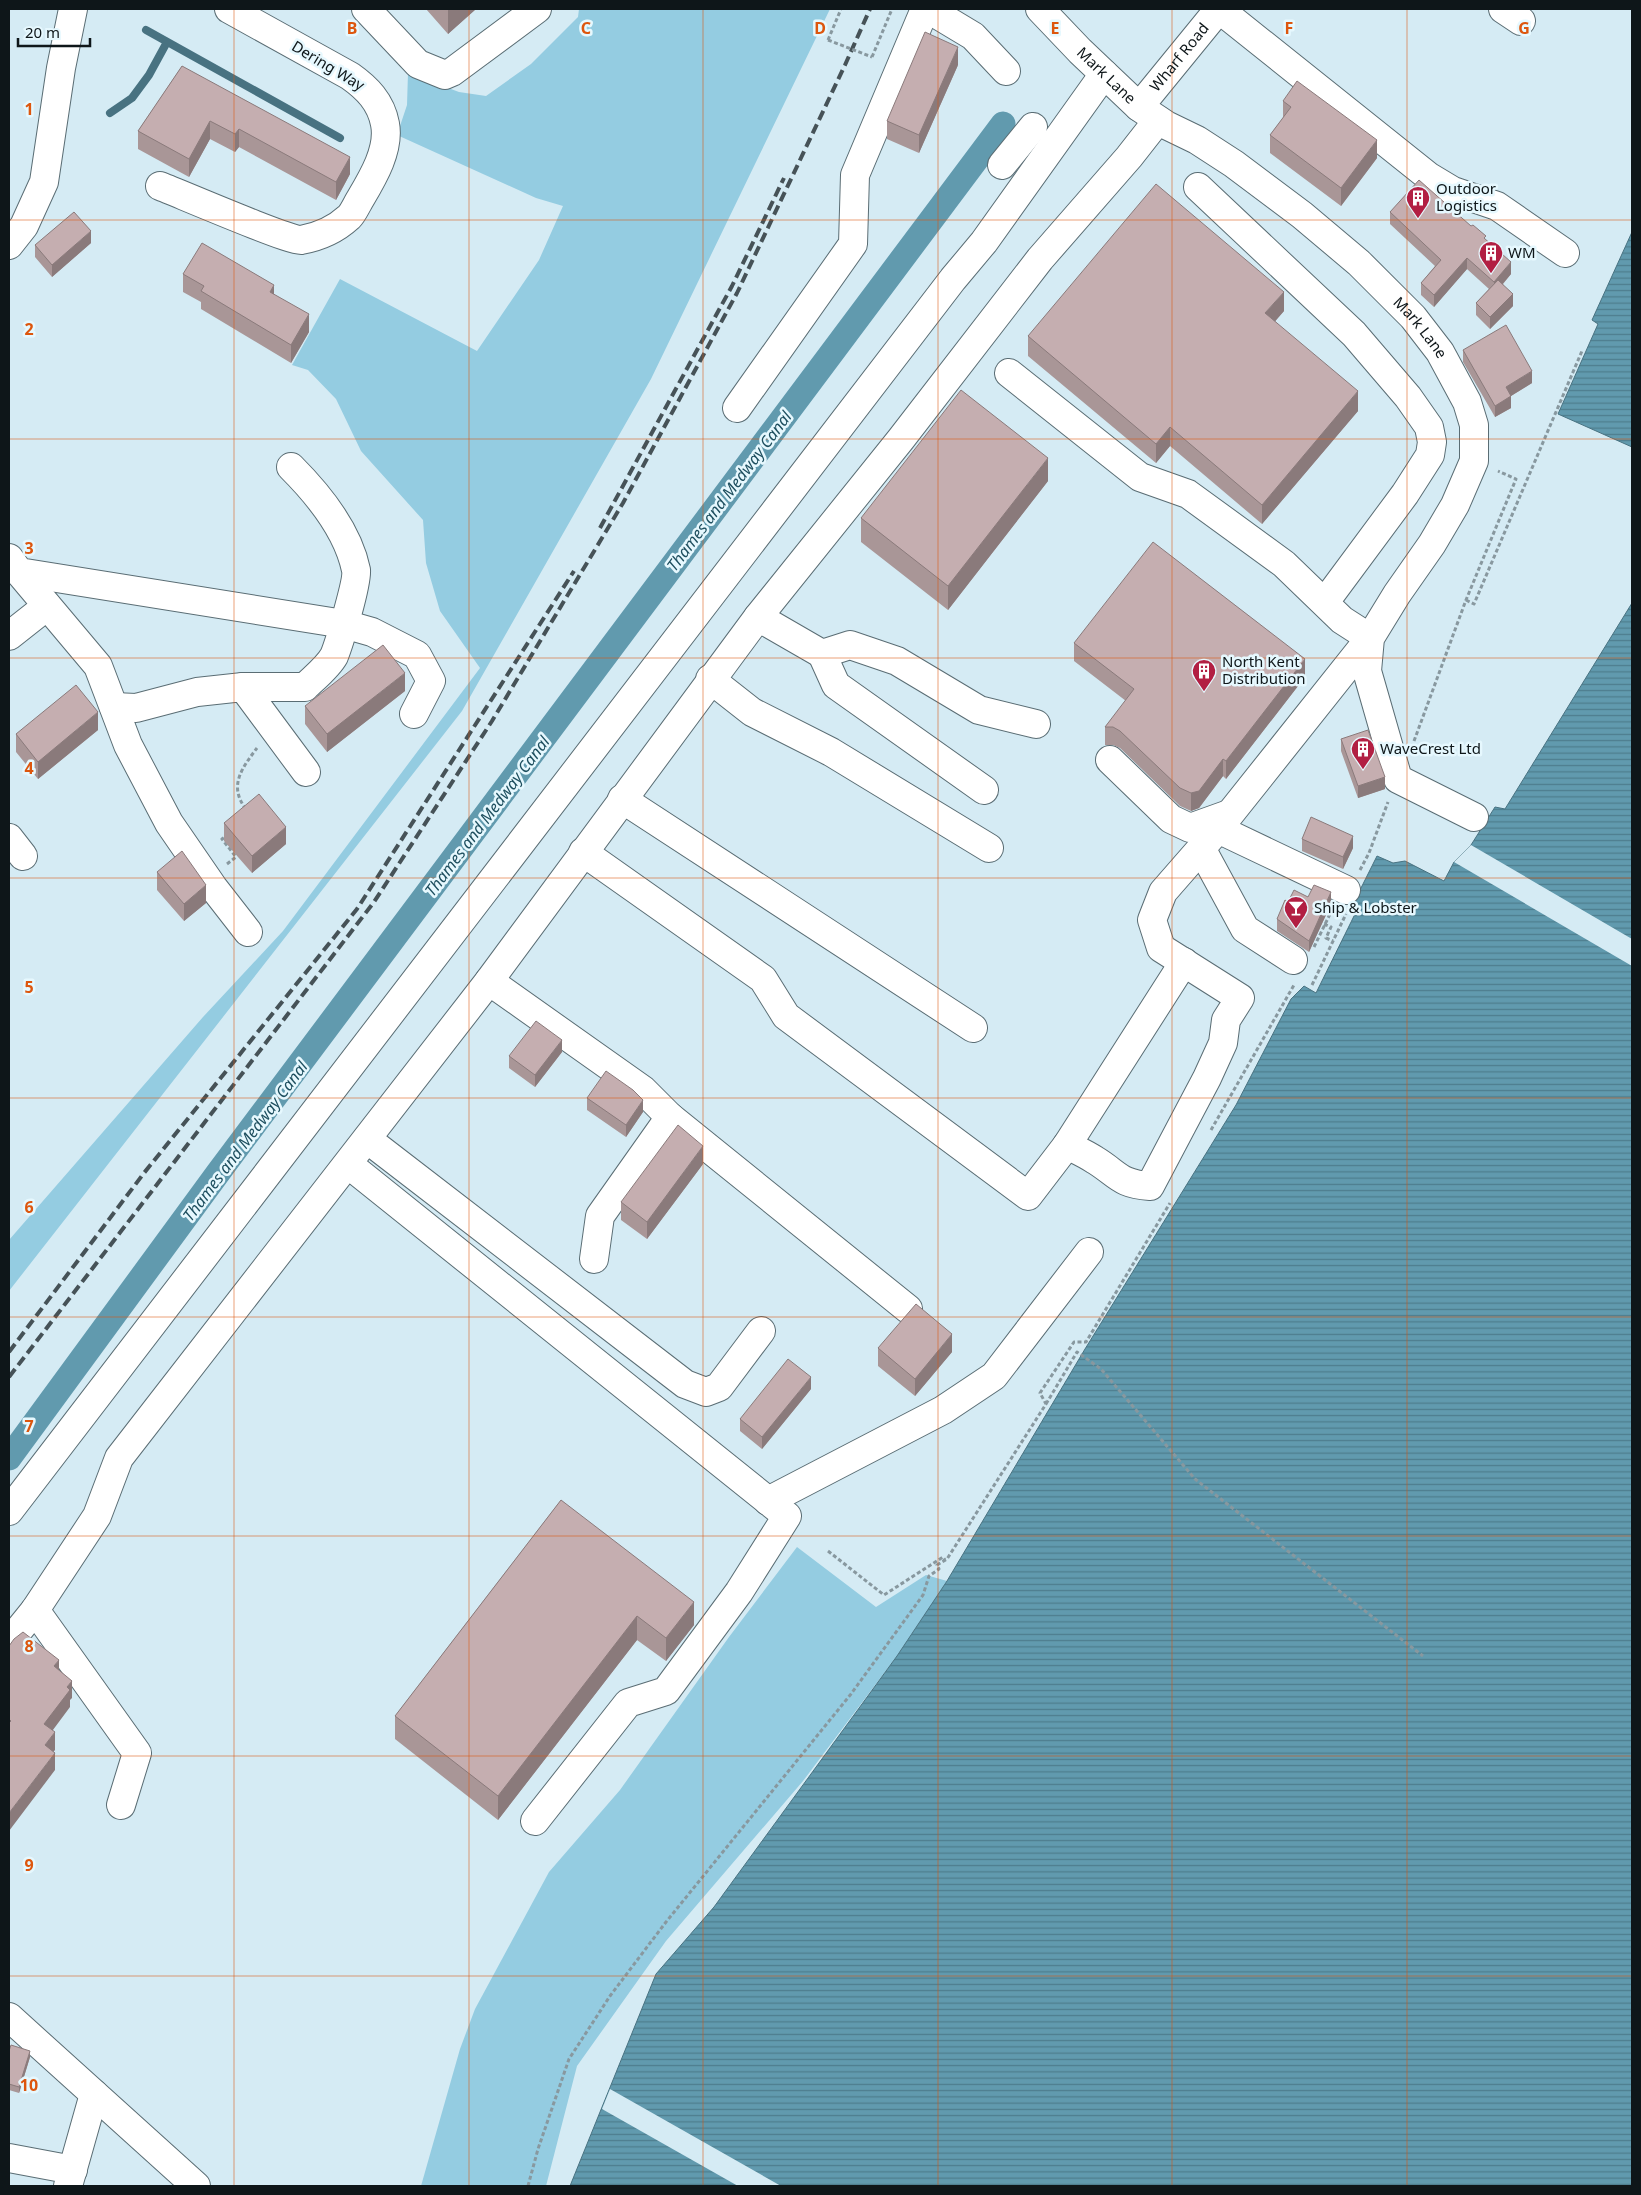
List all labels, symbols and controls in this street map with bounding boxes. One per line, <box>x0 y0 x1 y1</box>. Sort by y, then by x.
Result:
scale bar <box>18 15 90 47</box>
text: B <box>347 17 357 39</box>
text: C <box>581 17 591 39</box>
text: D <box>814 17 826 39</box>
text: E <box>1051 17 1060 39</box>
text: F <box>1285 17 1293 39</box>
text: G <box>1518 17 1530 39</box>
street label: Wharf Road <box>1145 18 1213 95</box>
text: 20 m <box>25 22 60 42</box>
street label: Dering Way <box>288 36 369 95</box>
street label: Mark Lane <box>1073 42 1141 108</box>
text: 1 <box>24 98 34 120</box>
place label: Outdoor Logistics <box>1436 178 1497 215</box>
building icon: Outdoor Logistics <box>1405 185 1431 219</box>
building icon: WM <box>1478 240 1504 274</box>
place label: WM <box>1508 242 1536 262</box>
street label: Mark Lane <box>1389 292 1452 361</box>
text: 2 <box>24 318 34 340</box>
water label: Thames and Medway Canal <box>661 406 797 576</box>
text: 3 <box>24 537 34 559</box>
place label: North Kent Distribution <box>1222 651 1306 688</box>
building icon: North Kent Distribution <box>1191 658 1217 692</box>
water label: Thames and Medway Canal <box>419 731 555 901</box>
building icon: WaveCrest Ltd <box>1350 736 1376 770</box>
place label: WaveCrest Ltd <box>1380 738 1481 758</box>
text: 4 <box>24 757 34 779</box>
bar icon: Ship & Lobster <box>1283 895 1309 929</box>
place label: Ship & Lobster <box>1314 897 1417 917</box>
text: 5 <box>24 976 34 998</box>
water label: Thames and Medway Canal <box>177 1056 313 1226</box>
text: 6 <box>24 1196 34 1218</box>
text: 7 <box>24 1415 34 1437</box>
text: 8 <box>24 1635 34 1657</box>
text: 9 <box>24 1854 34 1876</box>
text: 10 <box>20 2074 38 2096</box>

